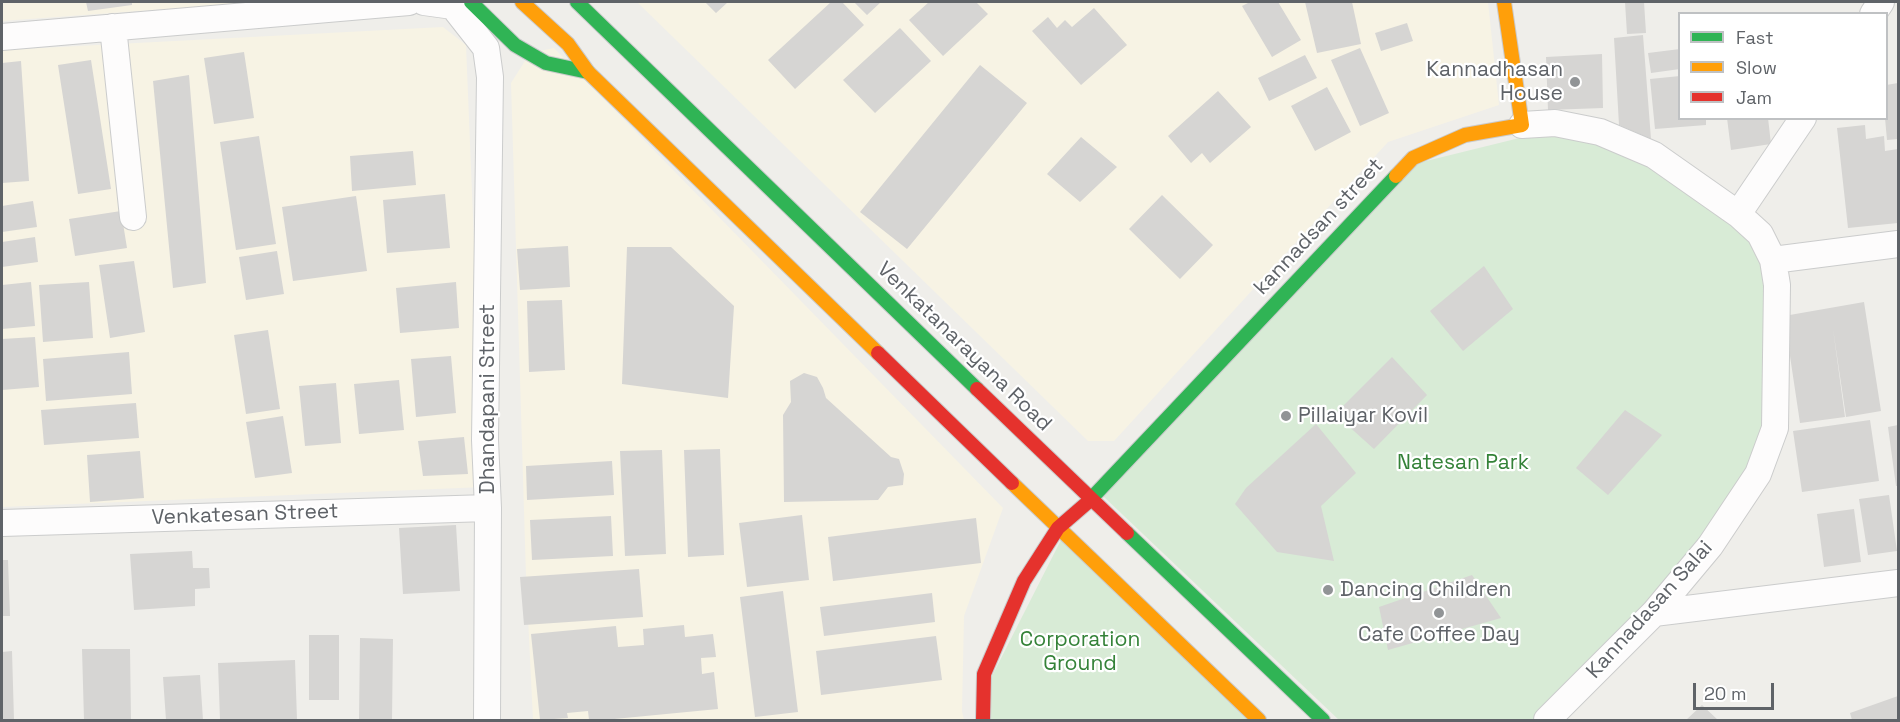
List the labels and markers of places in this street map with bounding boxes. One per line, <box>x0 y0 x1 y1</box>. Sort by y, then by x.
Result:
place label: Kannadhasan House <box>1426 57 1563 107</box>
marker: Kannadhasan House <box>1568 75 1582 89</box>
place label: Pillaiyar Kovil <box>1298 403 1428 429</box>
marker: Pillaiyar Kovil <box>1279 409 1293 423</box>
place label: Dancing Children <box>1340 577 1511 603</box>
marker: Dancing Children <box>1321 583 1335 597</box>
marker: Cafe Coffee Day <box>1432 606 1446 620</box>
place label: Cafe Coffee Day <box>1358 622 1520 648</box>

